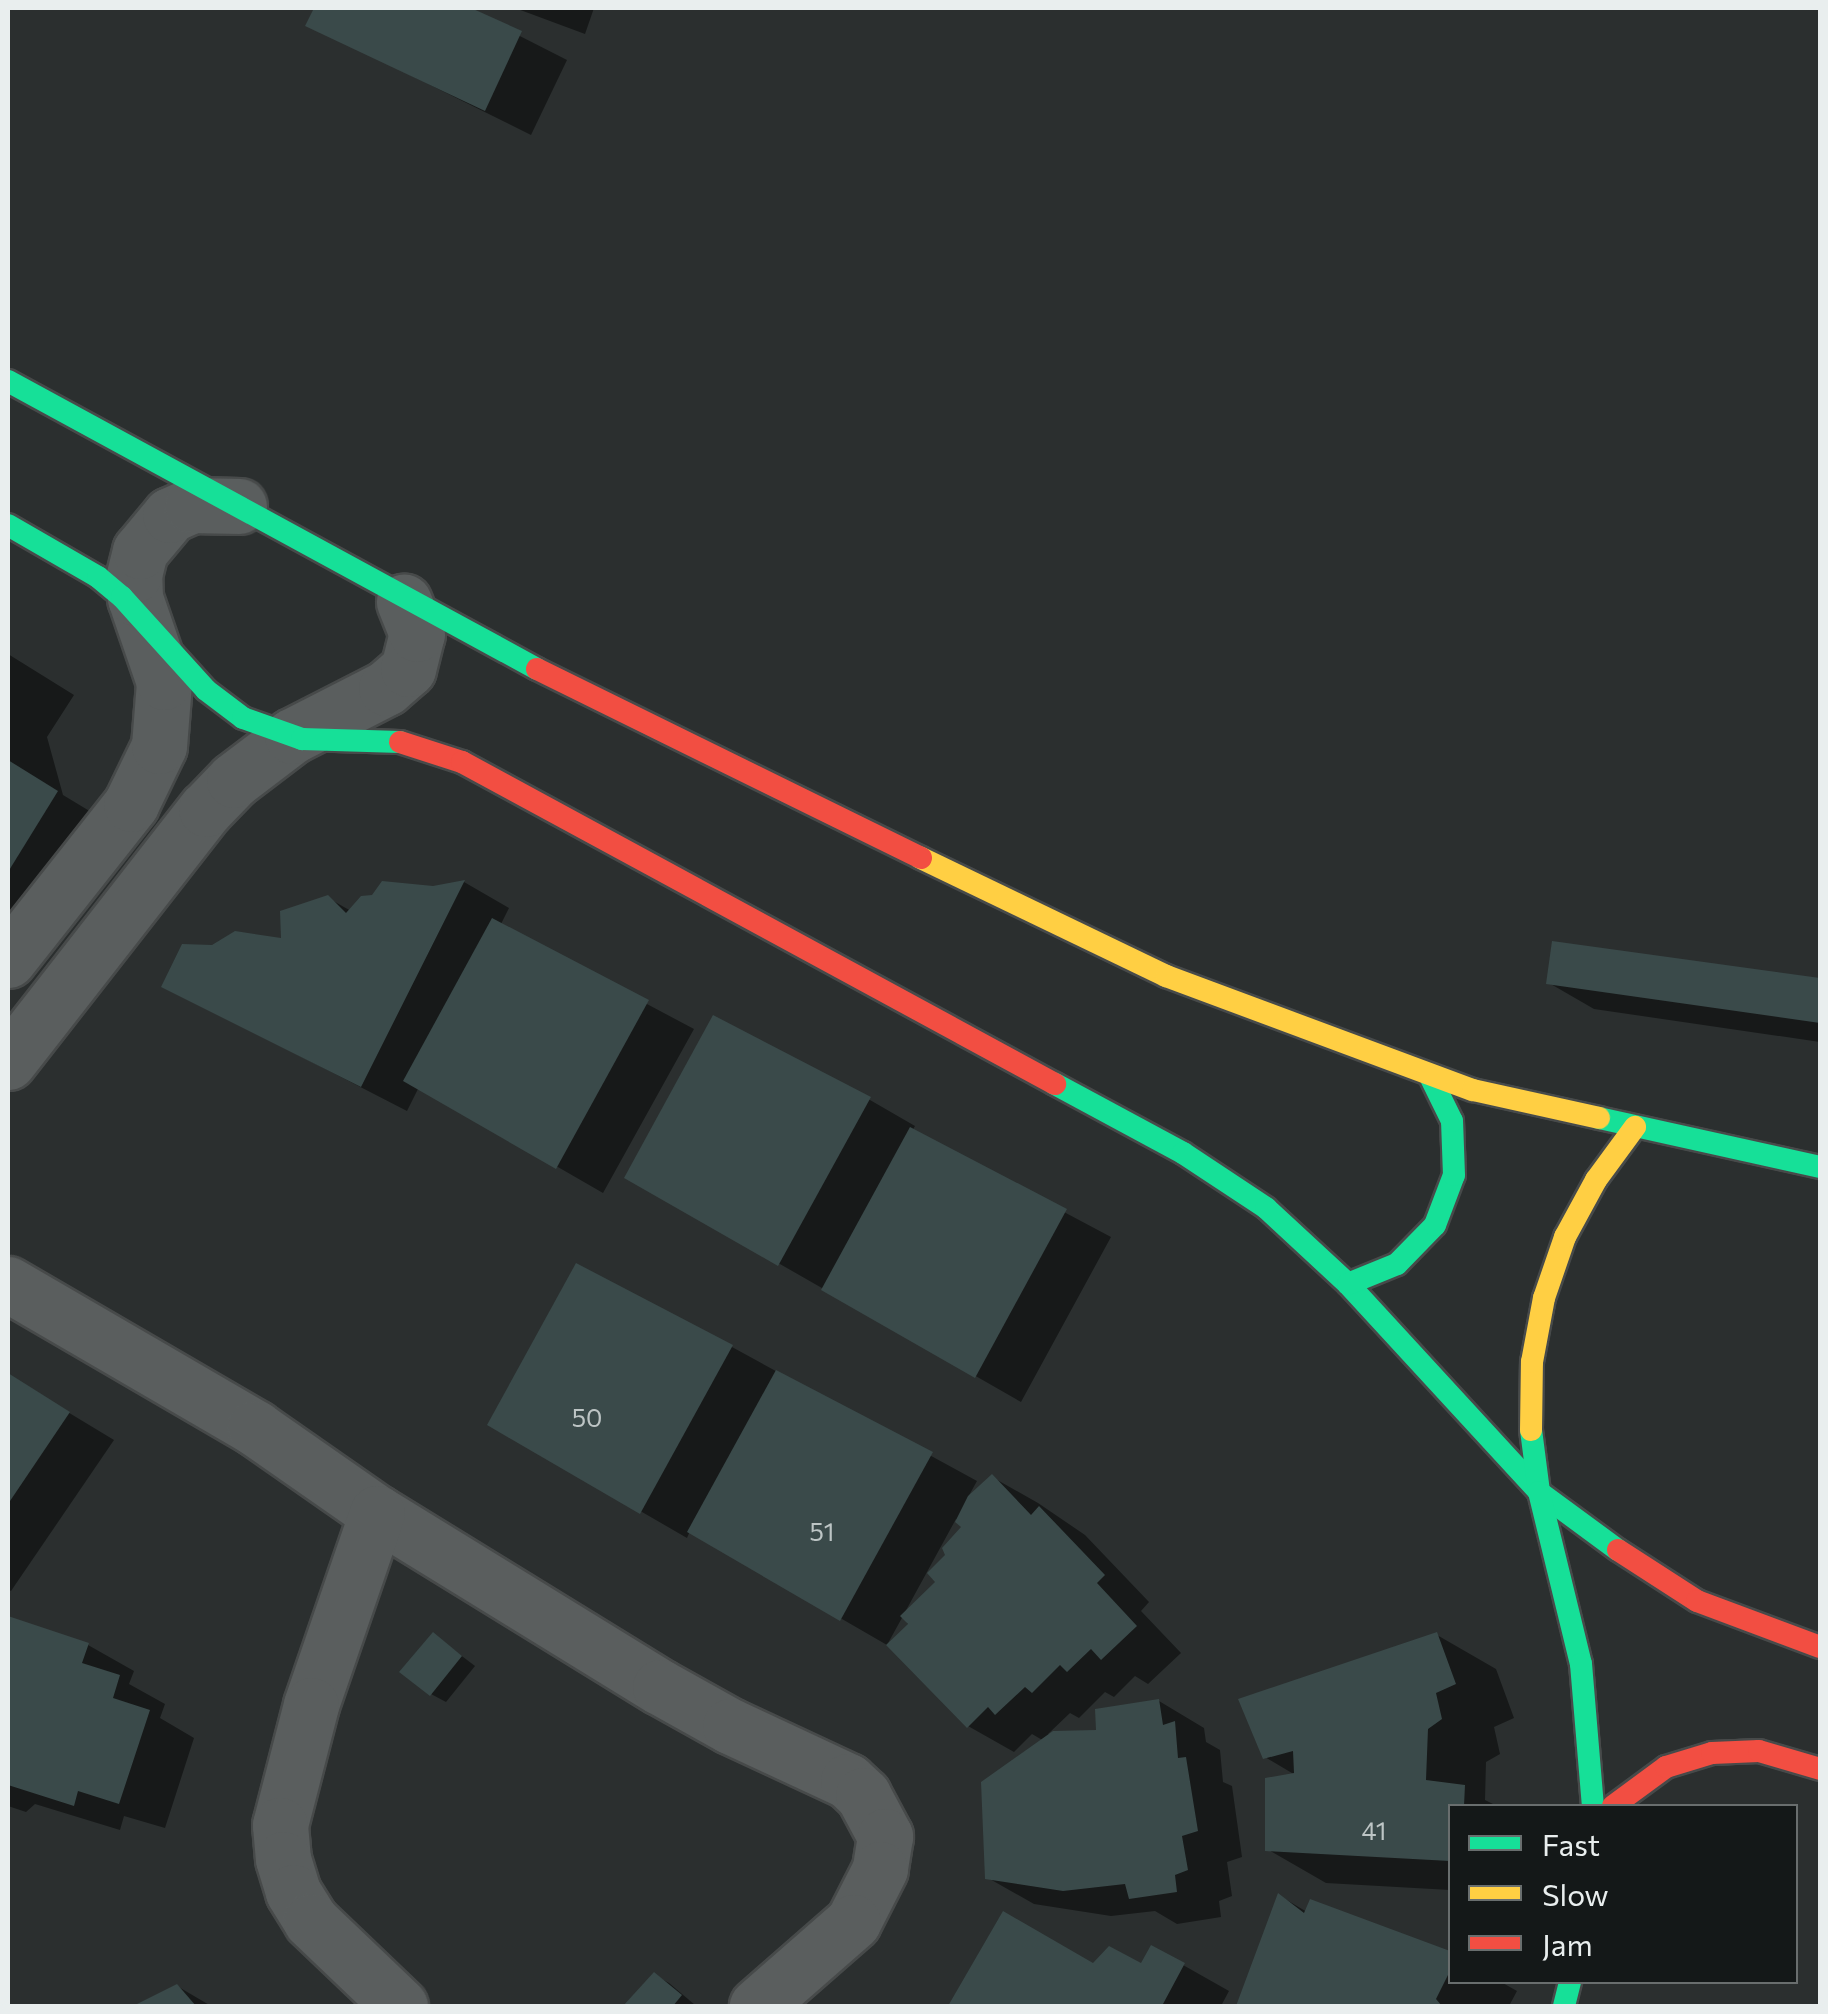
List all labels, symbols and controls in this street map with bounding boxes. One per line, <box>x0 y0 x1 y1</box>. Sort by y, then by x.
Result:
house number: 50 <box>572 1402 602 1432</box>
house number: 51 <box>809 1516 835 1546</box>
legend <box>1448 1804 1798 1984</box>
house number: 41 <box>1362 1815 1386 1845</box>
text: Fast <box>1542 1825 1600 1862</box>
text: Slow <box>1542 1875 1609 1912</box>
text: Jam <box>1542 1925 1593 1962</box>

